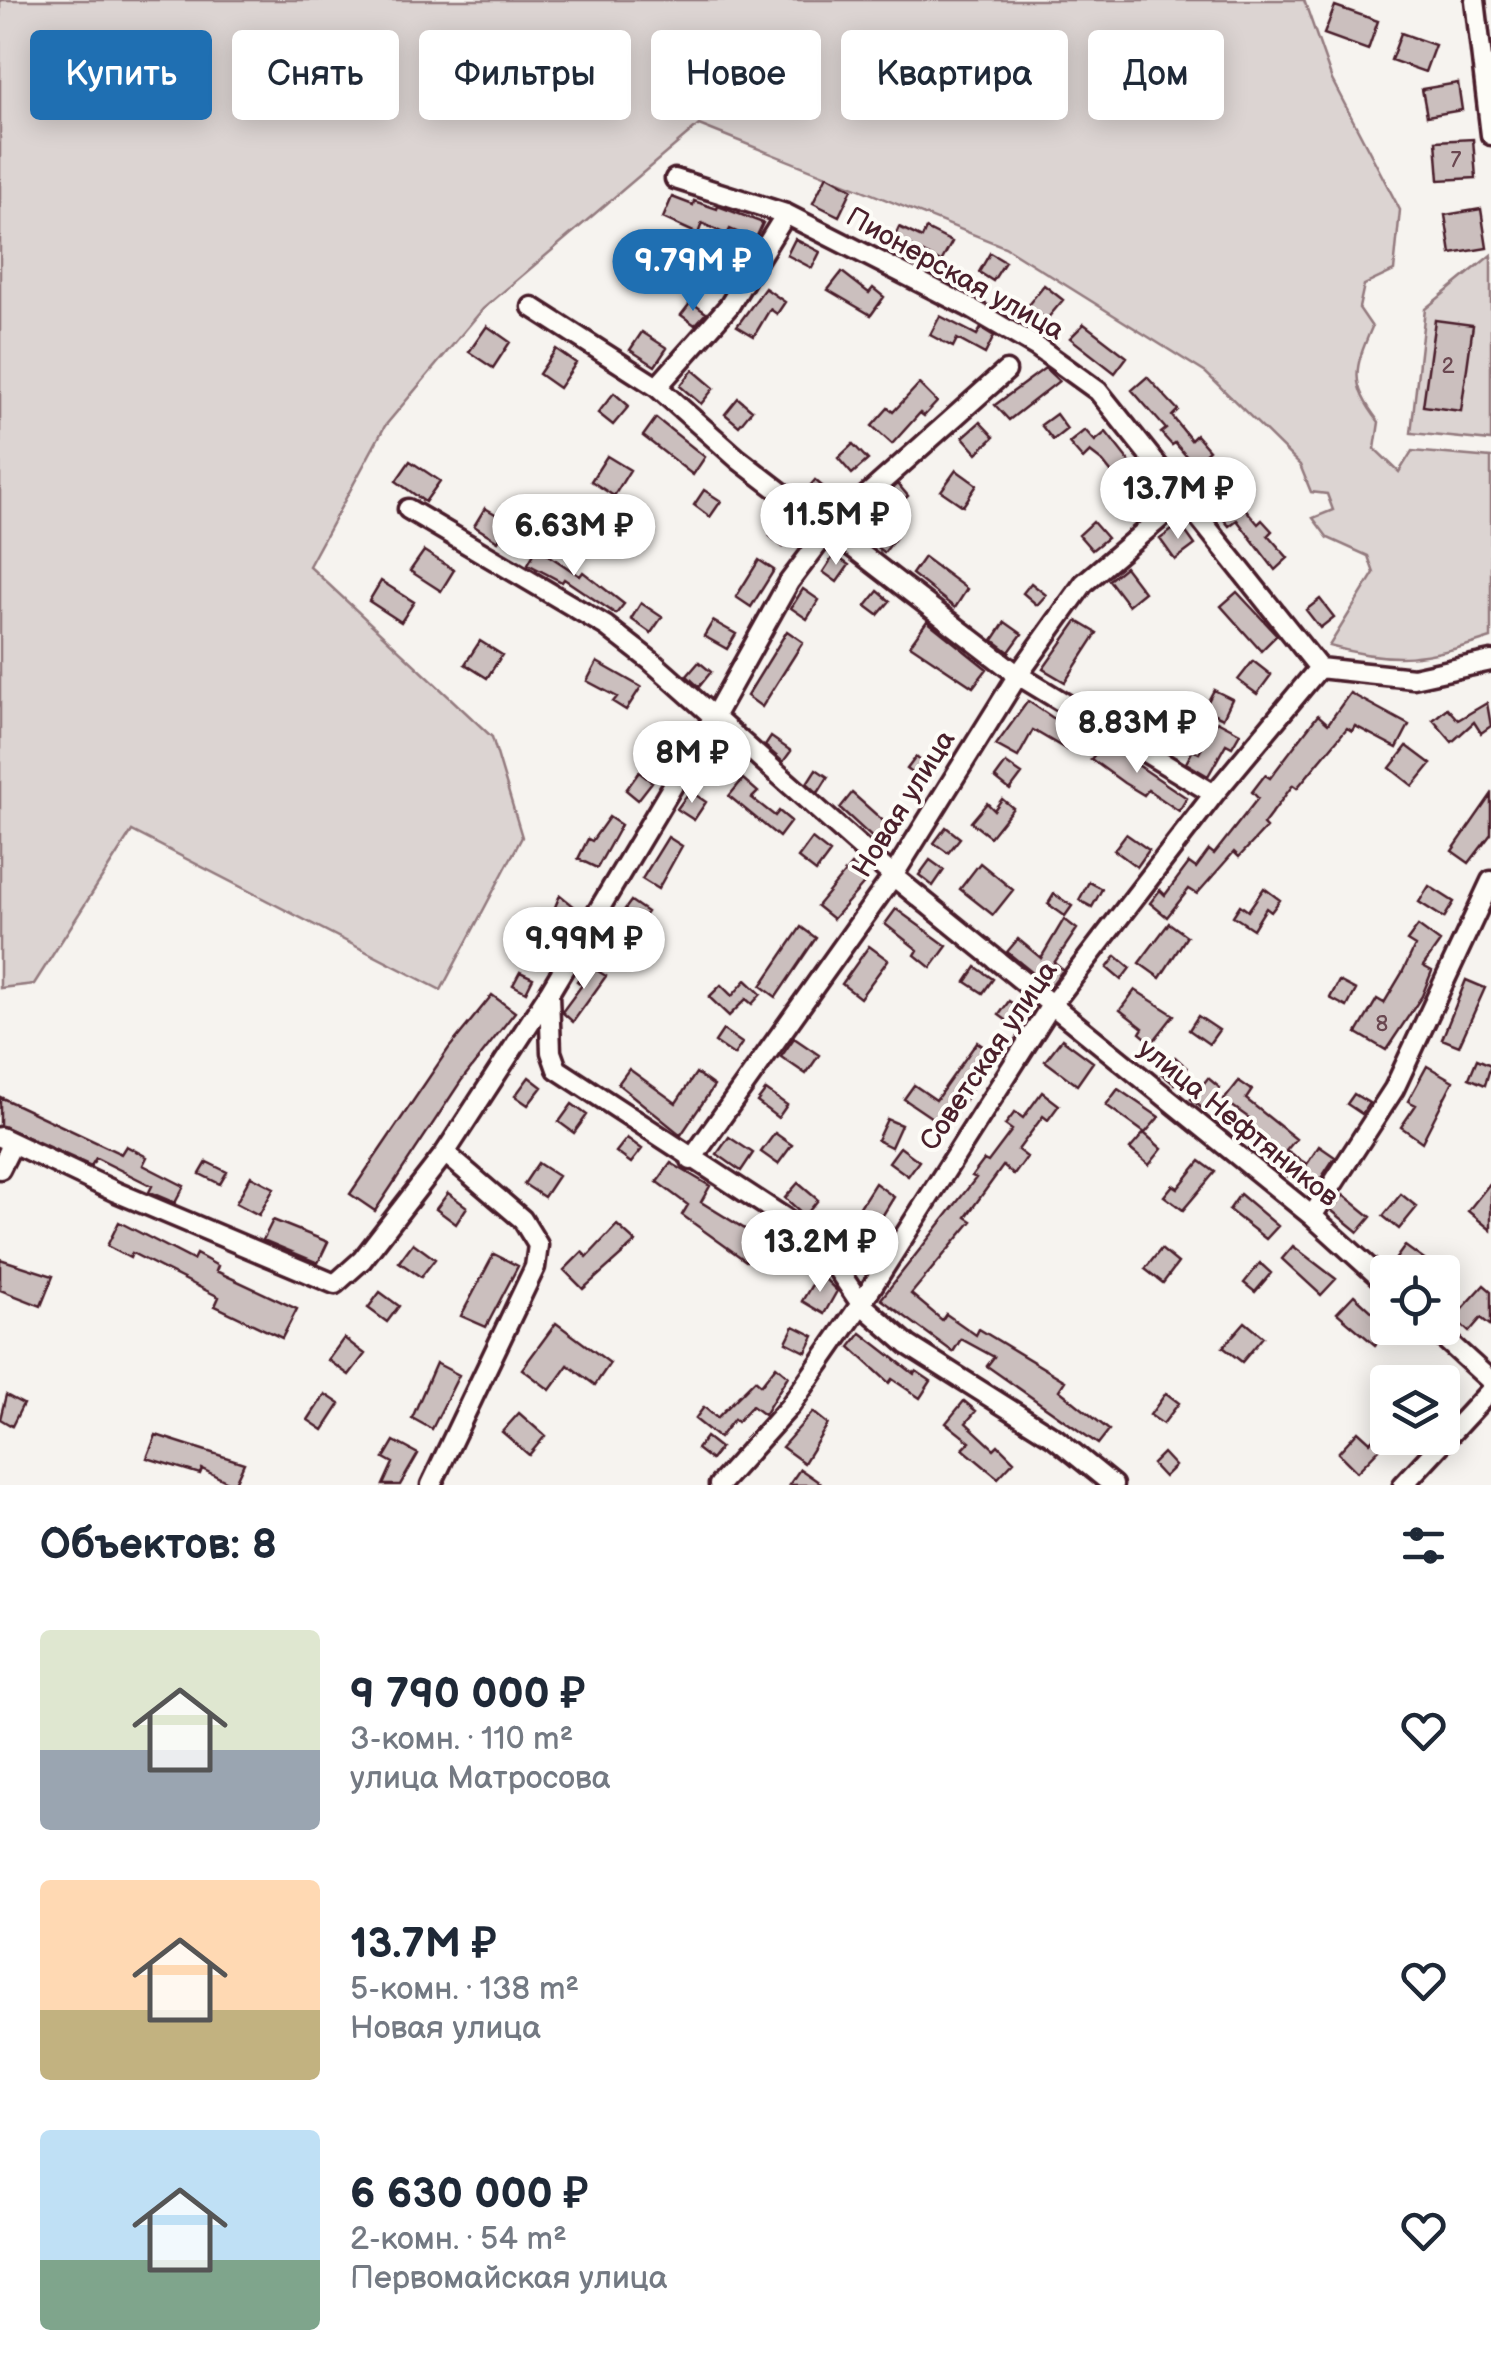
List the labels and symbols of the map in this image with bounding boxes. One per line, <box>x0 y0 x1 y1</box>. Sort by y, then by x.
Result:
house number: 7 <box>1451 147 1462 174</box>
street label: Пионерская улица <box>840 200 1070 348</box>
pin: 9.79M ₽ <box>601 229 785 314</box>
house number: 2 <box>1442 353 1455 380</box>
pin: 13.7M ₽ <box>1086 457 1270 542</box>
pin: 11.5M ₽ <box>744 483 928 568</box>
pin: 6.63M ₽ <box>482 494 666 579</box>
pin: 8.83M ₽ <box>1045 691 1229 776</box>
pin: 8M ₽ <box>633 721 751 806</box>
street label: Новая улица <box>846 724 963 884</box>
pin: 9.99M ₽ <box>492 907 676 992</box>
street label: Советская улица <box>913 955 1065 1157</box>
house number: 8 <box>1376 1011 1388 1038</box>
street label: улица Нефтяников <box>1131 1032 1345 1214</box>
pin: 13.2M ₽ <box>728 1210 912 1295</box>

